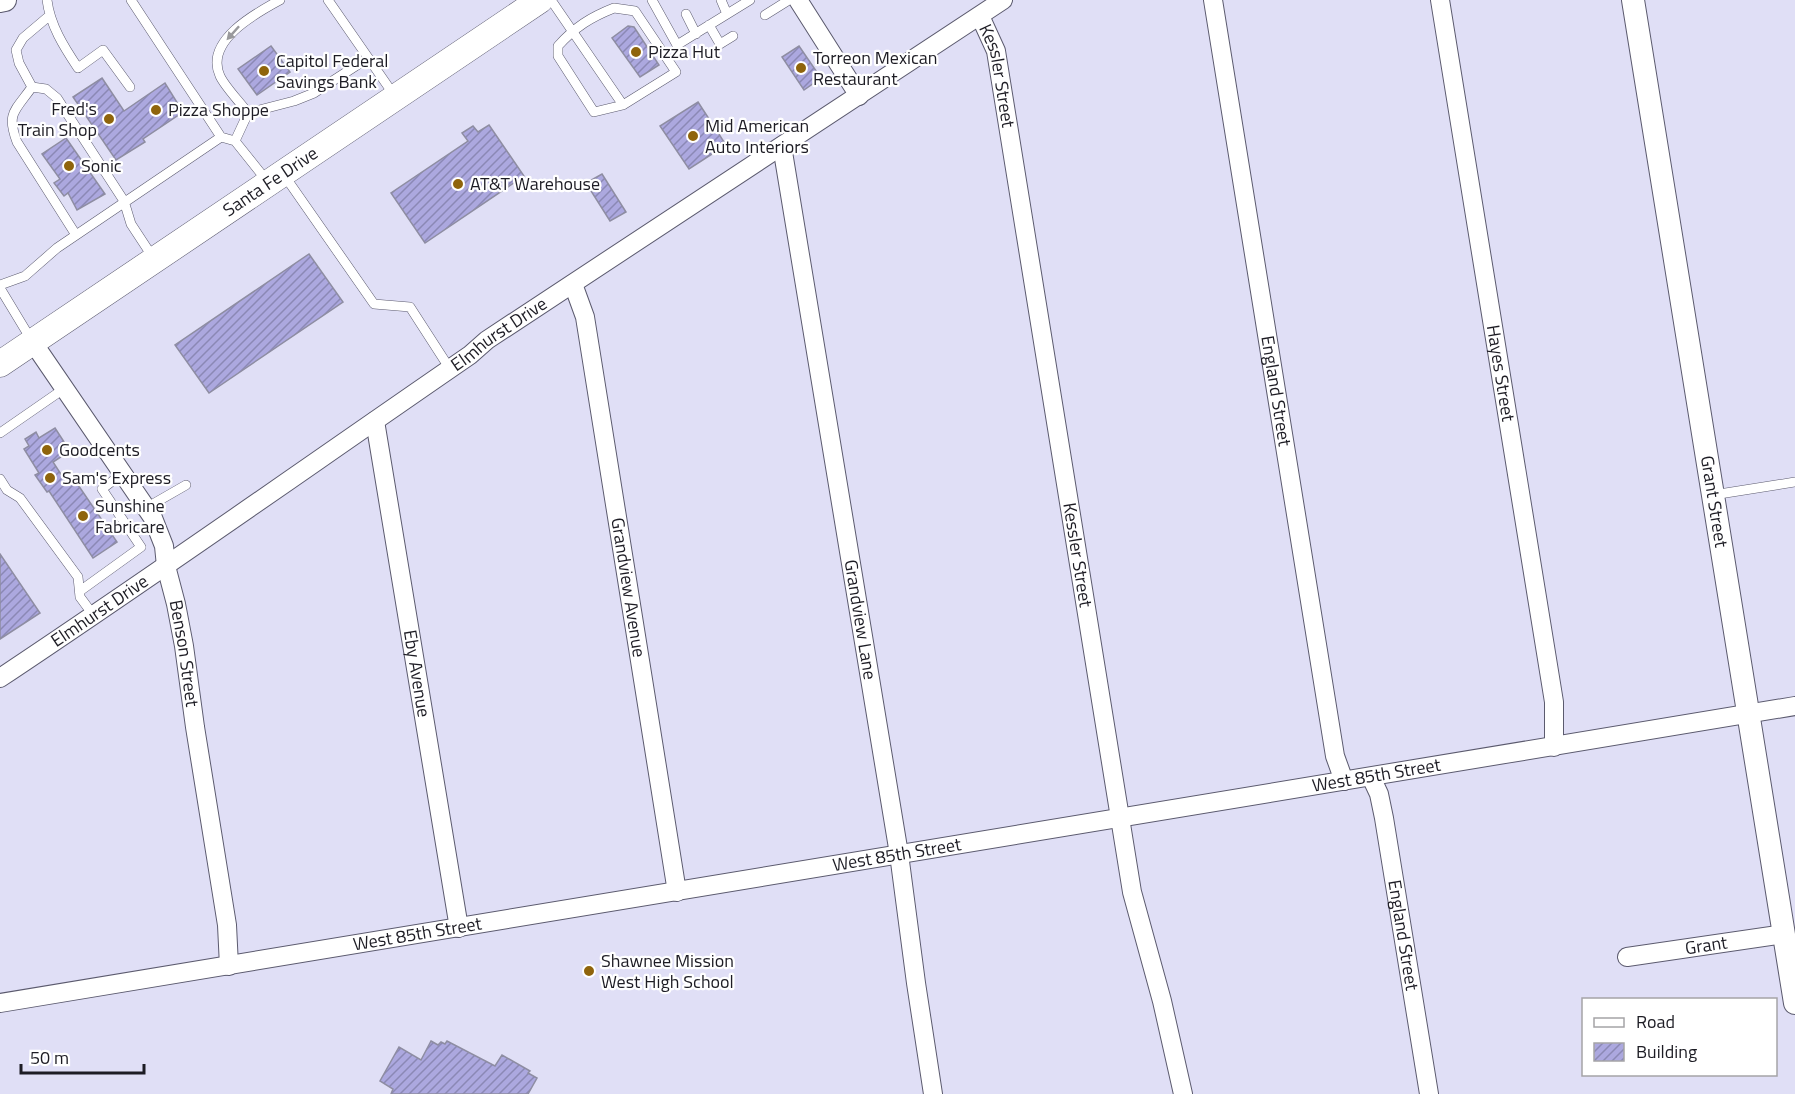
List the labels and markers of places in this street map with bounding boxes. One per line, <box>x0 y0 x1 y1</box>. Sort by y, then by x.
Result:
place label: Pizza Hut <box>648 38 721 65</box>
place label: Torreon Mexican Restaurant <box>813 44 938 92</box>
marker: Pizza Hut <box>629 45 643 59</box>
place label: Capitol Federal Savings Bank <box>276 47 388 95</box>
marker: Torreon Mexican Restaurant <box>794 61 808 75</box>
marker: Capitol Federal Savings Bank <box>257 64 271 78</box>
place label: Fred's Train Shop <box>18 95 97 143</box>
place label: Pizza Shoppe <box>168 96 269 123</box>
marker: Pizza Shoppe <box>149 103 163 117</box>
marker: Fred's Train Shop <box>102 112 116 126</box>
place label: Mid American Auto Interiors <box>705 112 809 160</box>
marker: Mid American Auto Interiors <box>686 129 700 143</box>
place label: Sonic <box>81 152 122 179</box>
marker: Sonic <box>62 159 76 173</box>
place label: AT&T Warehouse <box>470 170 600 197</box>
marker: AT&T Warehouse <box>451 177 465 191</box>
place label: Goodcents <box>59 436 140 463</box>
marker: Goodcents <box>40 443 54 457</box>
place label: Sam's Express <box>62 464 171 491</box>
marker: Sam's Express <box>43 471 57 485</box>
place label: Sunshine Fabricare <box>95 492 165 540</box>
marker: Sunshine Fabricare <box>76 509 90 523</box>
place label: Shawnee Mission West High School <box>601 947 734 995</box>
marker: Shawnee Mission West High School <box>582 964 596 978</box>

